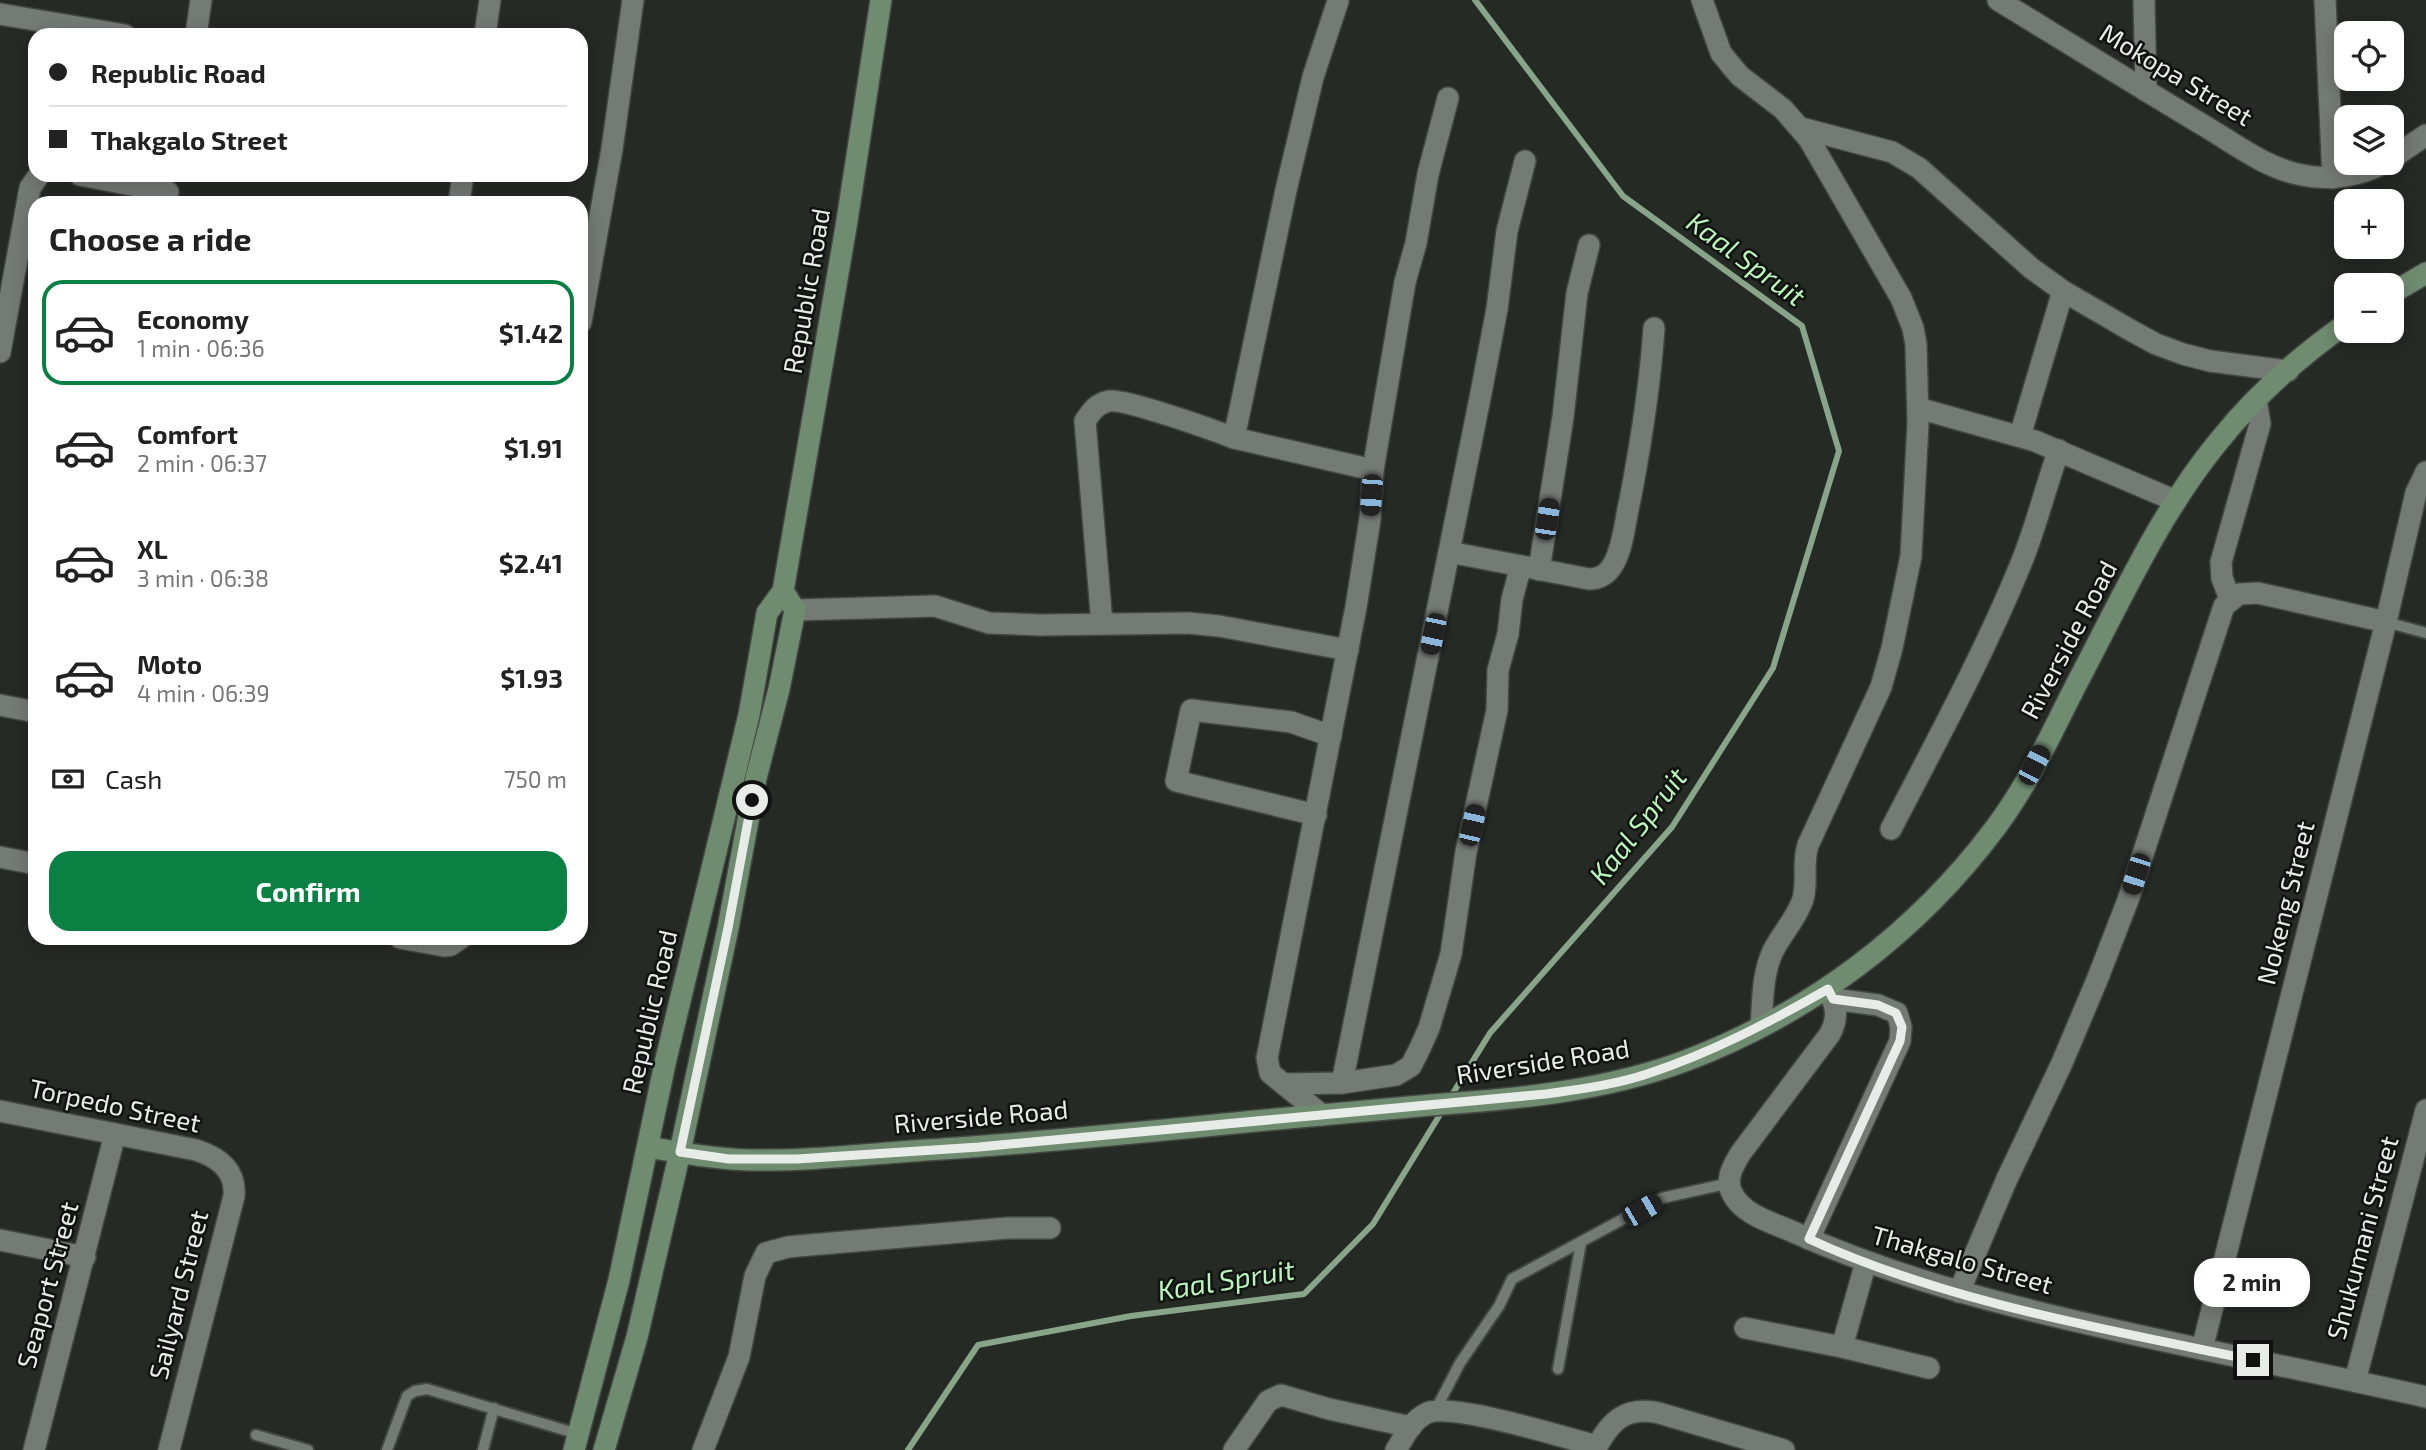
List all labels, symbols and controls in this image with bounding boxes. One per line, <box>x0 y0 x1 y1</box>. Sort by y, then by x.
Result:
street label: Mokopa Street <box>2095 16 2259 131</box>
map controls <box>2334 21 2404 343</box>
button: locate <box>2334 21 2404 91</box>
text: Republic Road <box>91 57 266 88</box>
button: layers <box>2334 105 2404 175</box>
text: Thakgalo Street <box>91 124 288 155</box>
button: + <box>2334 189 2404 259</box>
water label: Kaal Spruit <box>1681 204 1813 313</box>
street label: Republic Road <box>776 206 835 376</box>
text: Choose a ride <box>49 219 252 257</box>
button: − <box>2334 273 2404 343</box>
icon: car <box>53 301 116 364</box>
text: Economy <box>137 303 249 334</box>
text: $1.42 <box>499 317 563 348</box>
text: 1 min · 06:36 <box>137 334 265 362</box>
icon: car <box>53 416 116 479</box>
text: Comfort <box>137 418 238 449</box>
text: $1.91 <box>504 432 563 463</box>
text: 2 min · 06:37 <box>137 449 267 477</box>
car <box>1360 473 1383 517</box>
car <box>1534 497 1561 541</box>
icon: car <box>53 531 116 594</box>
text: XL <box>137 533 168 564</box>
text: $2.41 <box>499 547 563 578</box>
street label: Riverside Road <box>2013 555 2122 724</box>
text: 3 min · 06:38 <box>137 564 269 592</box>
car <box>1419 611 1448 657</box>
icon: car <box>53 646 116 709</box>
text: Moto <box>137 648 202 679</box>
text: $1.93 <box>500 662 563 693</box>
text: 4 min · 06:39 <box>137 679 270 707</box>
car <box>2015 742 2054 788</box>
icon: cash <box>49 760 87 798</box>
water label: Kaal Spruit <box>1581 760 1693 890</box>
text: Cash <box>105 763 162 794</box>
text: 750 m <box>504 765 567 793</box>
route start <box>736 784 768 816</box>
car <box>1458 802 1487 848</box>
street label: Nokeng Street <box>2249 818 2320 988</box>
button: Confirm <box>49 851 567 931</box>
car <box>2120 851 2153 897</box>
street label: Republic Road <box>615 927 682 1097</box>
street label: Riverside Road <box>1454 1032 1631 1089</box>
street label: Torpedo Street <box>27 1071 204 1138</box>
street label: Riverside Road <box>892 1092 1069 1139</box>
street label: Shukumani Street <box>2320 1132 2404 1343</box>
car <box>1619 1190 1666 1230</box>
street label: Seaport Street <box>9 1198 84 1371</box>
street label: Sailyard Street <box>142 1207 214 1383</box>
street label: Thakgalo Street <box>1868 1218 2057 1299</box>
water label: Kaal Spruit <box>1155 1251 1297 1307</box>
callout: 2 min <box>2195 1258 2311 1308</box>
text: 2 min <box>2223 1268 2281 1296</box>
route end <box>2237 1344 2269 1376</box>

